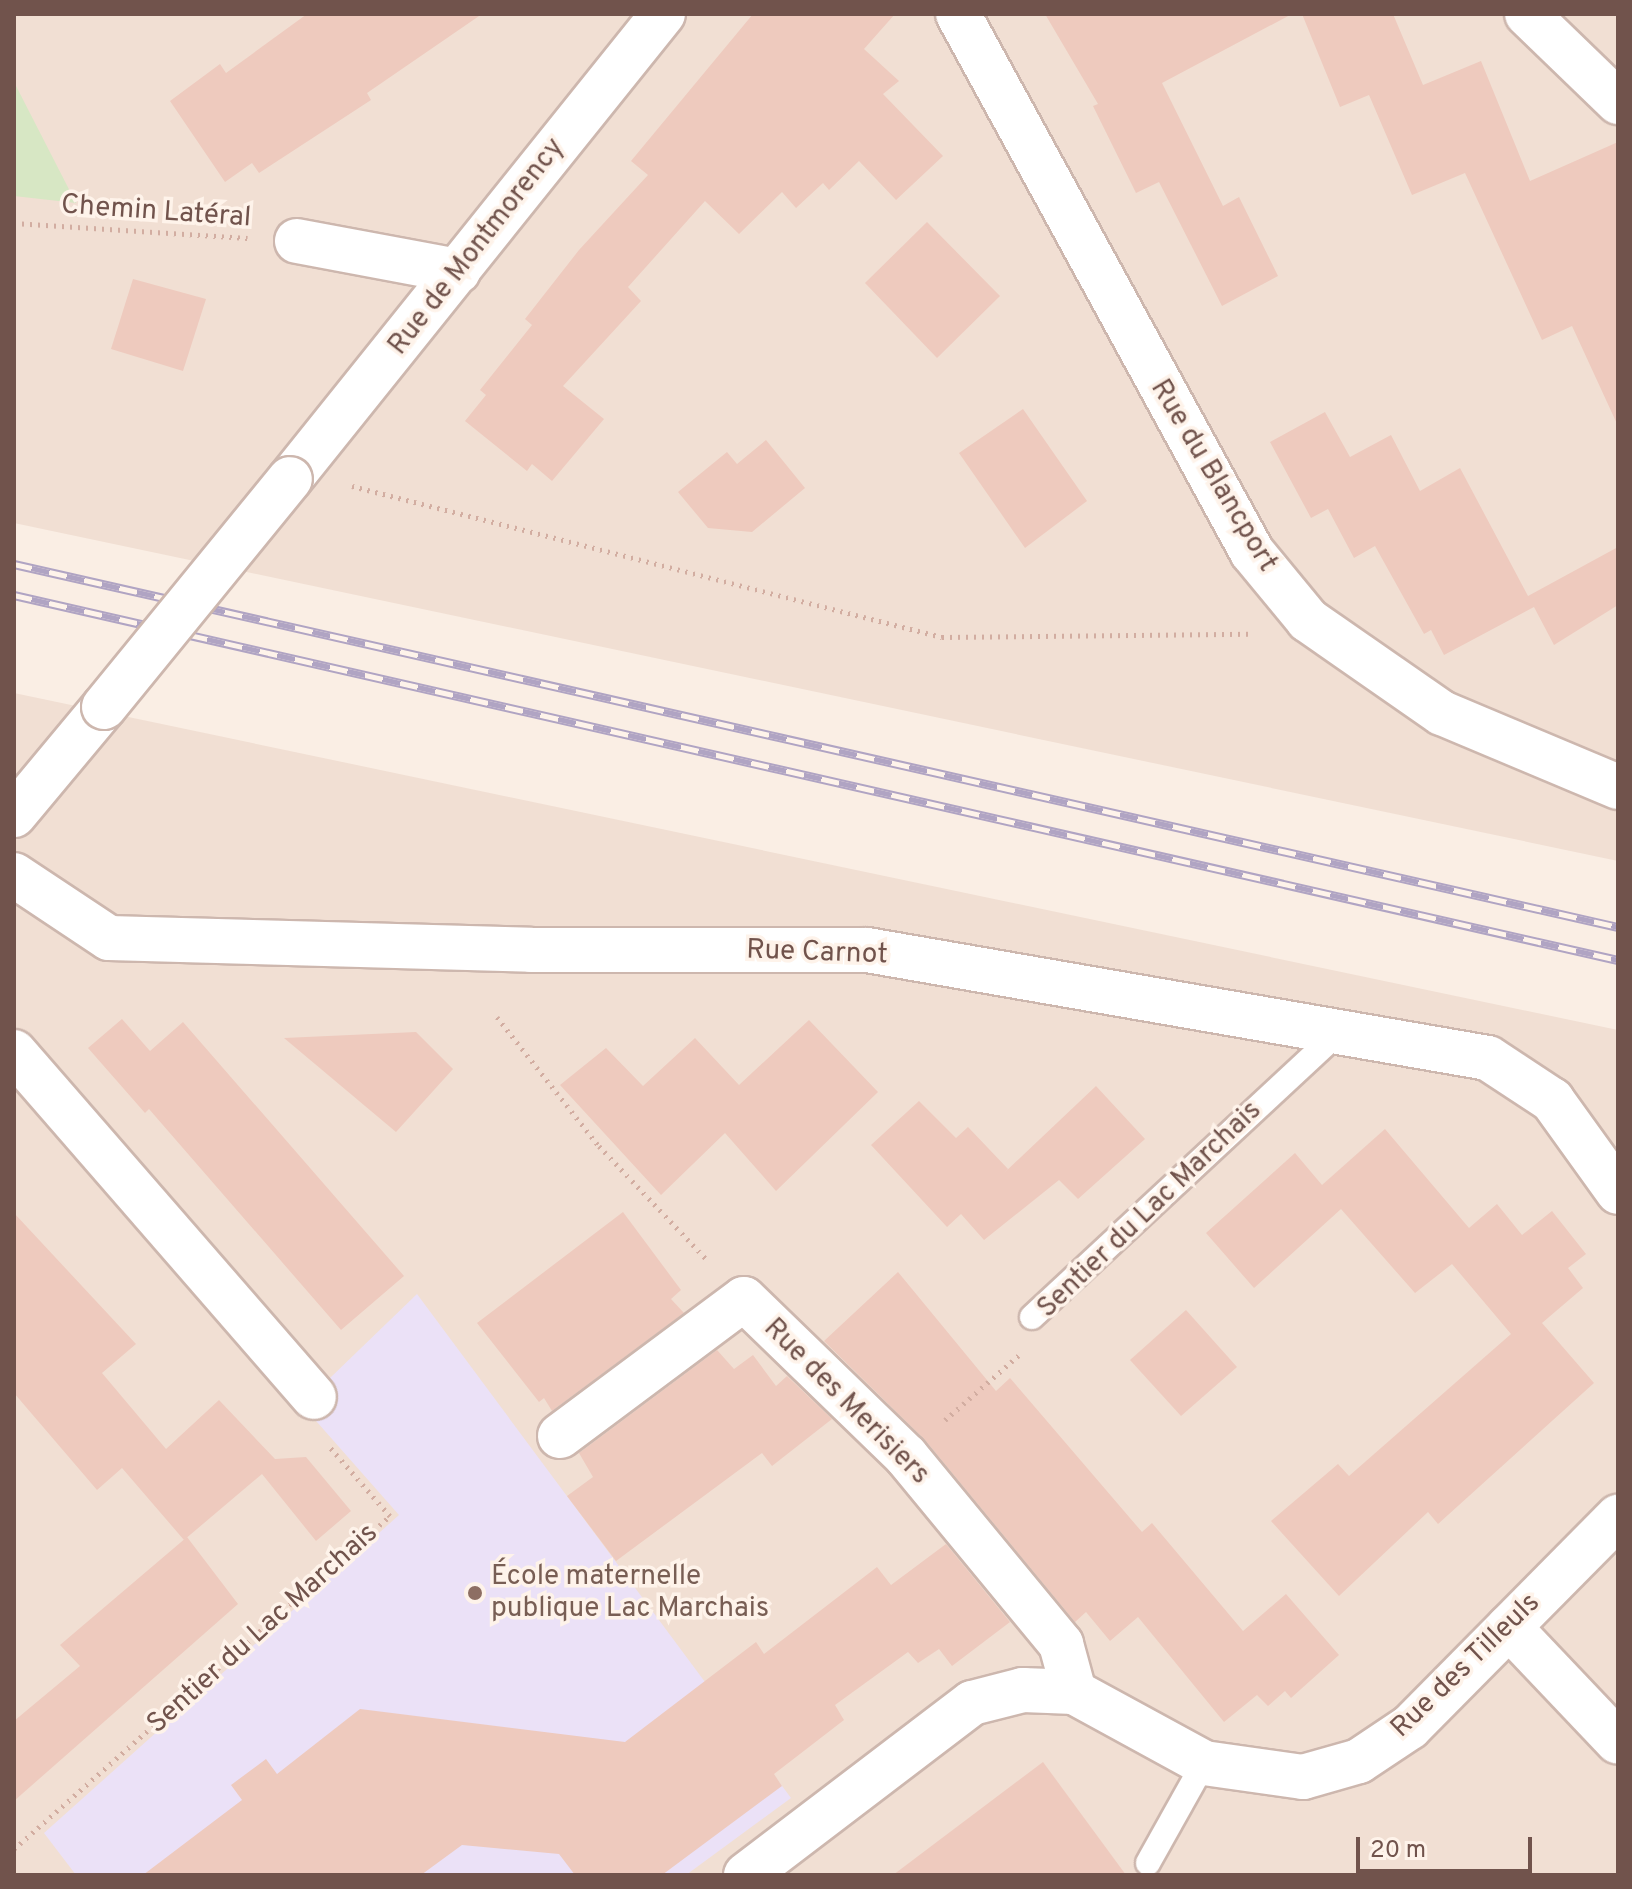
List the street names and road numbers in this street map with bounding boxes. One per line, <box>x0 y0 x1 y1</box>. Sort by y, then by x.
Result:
street label: Rue de Montmorency <box>382 132 572 362</box>
street label: Chemin Latéral <box>60 189 252 235</box>
street label: Rue du Blancport <box>1142 374 1284 578</box>
street label: Rue Carnot <box>746 934 888 972</box>
street label: Sentier du Lac Marchais <box>1031 1094 1269 1326</box>
street label: Rue des Merisiers <box>756 1312 936 1492</box>
street label: Sentier du Lac Marchais <box>141 1517 385 1741</box>
street label: Rue des Tilleuls <box>1384 1586 1548 1746</box>

